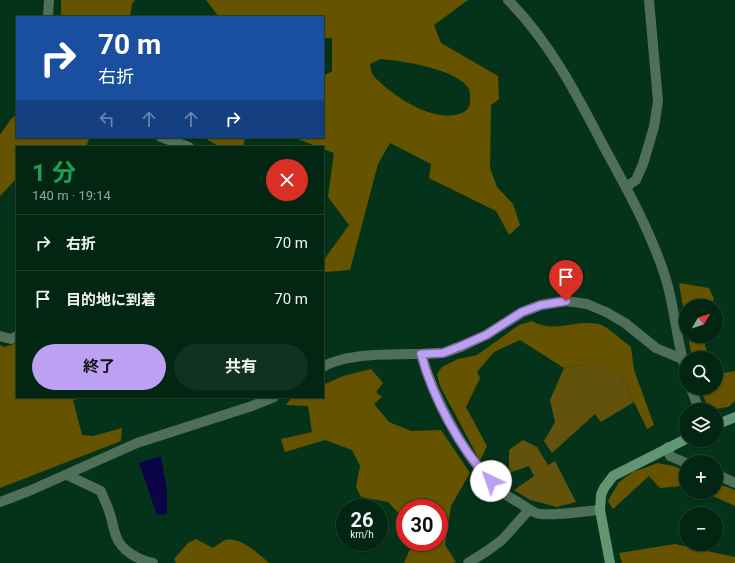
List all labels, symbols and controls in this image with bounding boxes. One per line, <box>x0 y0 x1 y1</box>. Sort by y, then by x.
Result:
text: 70 m <box>98 28 161 61</box>
icon: right <box>32 32 84 84</box>
text: 右折 <box>98 66 134 87</box>
icon: left <box>96 108 118 130</box>
icon: ahead <box>138 108 160 130</box>
icon: ahead <box>180 108 202 130</box>
icon: right <box>222 108 244 130</box>
text: 1 分 <box>32 159 76 187</box>
button: close <box>266 159 308 201</box>
text: 140 m · 19:14 <box>32 188 111 203</box>
icon: right <box>32 232 54 254</box>
text: 70 m <box>274 234 308 252</box>
text: 右折 <box>66 235 96 253</box>
pin <box>549 260 583 301</box>
icon: arrive <box>555 266 577 288</box>
icon: arrive <box>32 288 54 310</box>
text: 70 m <box>274 290 308 308</box>
text: 目的地に到着 <box>66 291 156 309</box>
north arrow <box>679 299 723 343</box>
map controls <box>679 299 723 551</box>
button: 終了 <box>32 344 166 390</box>
button: 共有 <box>174 344 308 390</box>
button: search <box>679 351 723 395</box>
button: layers <box>679 403 723 447</box>
button: + <box>679 455 723 499</box>
position arrow <box>470 460 512 502</box>
speed limit sign: 30 <box>396 499 448 551</box>
button: − <box>679 507 723 551</box>
text: 26 <box>351 508 373 532</box>
text: km/h <box>350 529 374 540</box>

